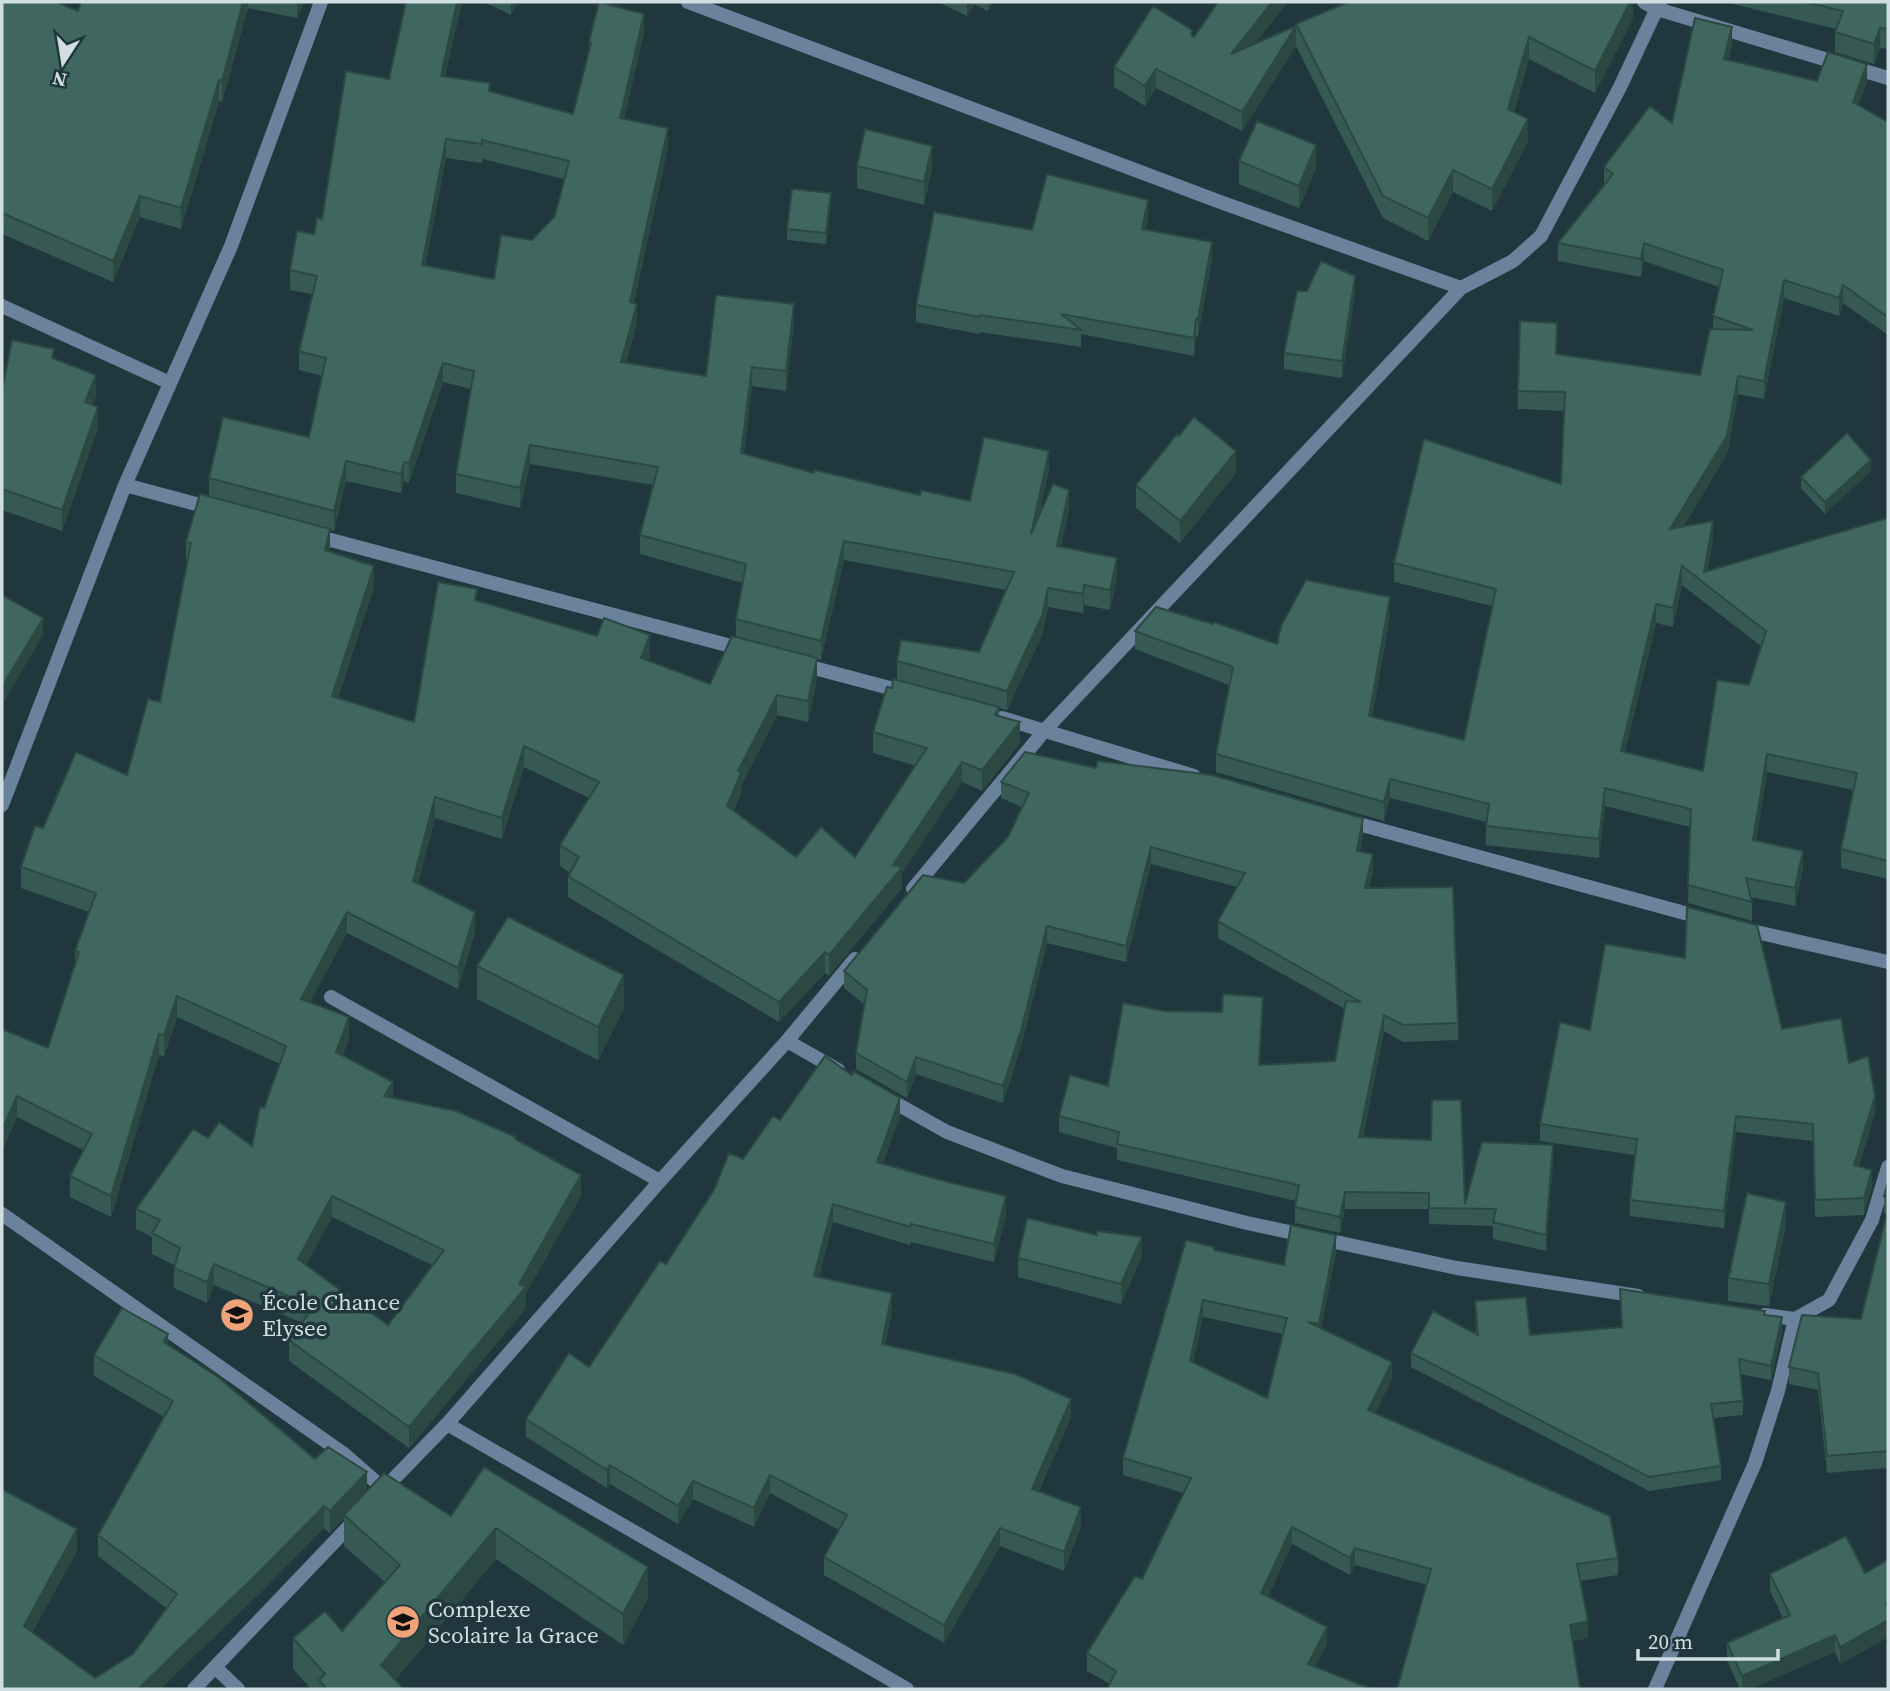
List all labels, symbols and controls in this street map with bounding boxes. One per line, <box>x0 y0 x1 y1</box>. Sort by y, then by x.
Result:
north arrow <box>28 28 98 98</box>
text: N <box>50 65 69 94</box>
place label: École Chance Elysee <box>262 1286 400 1344</box>
school or university icon: École Chance Elysee <box>218 1296 256 1334</box>
place label: Complexe Scolaire la Grace <box>428 1593 599 1651</box>
school or university icon: Complexe Scolaire la Grace <box>384 1603 422 1641</box>
scale bar <box>1638 1618 1778 1662</box>
text: 20 m <box>1648 1627 1693 1656</box>

